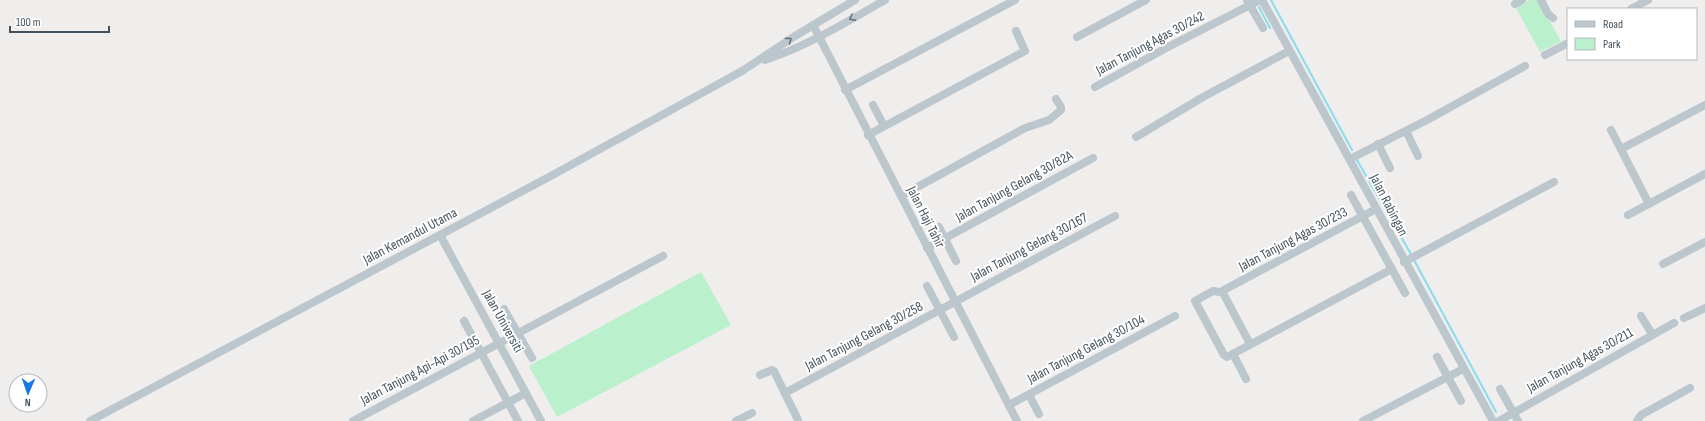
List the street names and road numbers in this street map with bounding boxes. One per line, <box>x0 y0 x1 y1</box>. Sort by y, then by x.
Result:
street label: Jalan Tanjung Agas 30/242 <box>1092 7 1207 79</box>
street label: Jalan Tanjung Gelang 30/82A <box>951 146 1076 226</box>
street label: Jalan Rabingan <box>1366 170 1412 239</box>
street label: Jalan Haji Tahir <box>903 182 949 251</box>
street label: Jalan Tanjung Agas 30/233 <box>1235 203 1350 275</box>
street label: Jalan Kemandul Utama <box>359 204 460 268</box>
street label: Jalan Tanjung Gelang 30/167 <box>967 209 1091 286</box>
street label: Jalan Universiti <box>478 286 527 355</box>
street label: Jalan Tanjung Gelang 30/258 <box>801 298 926 375</box>
street label: Jalan Tanjung Gelang 30/104 <box>1024 311 1148 388</box>
street label: Jalan Tanjung Agas 30/211 <box>1523 324 1636 397</box>
street label: Jalan Tanjung Api-Api 30/195 <box>357 331 483 409</box>

